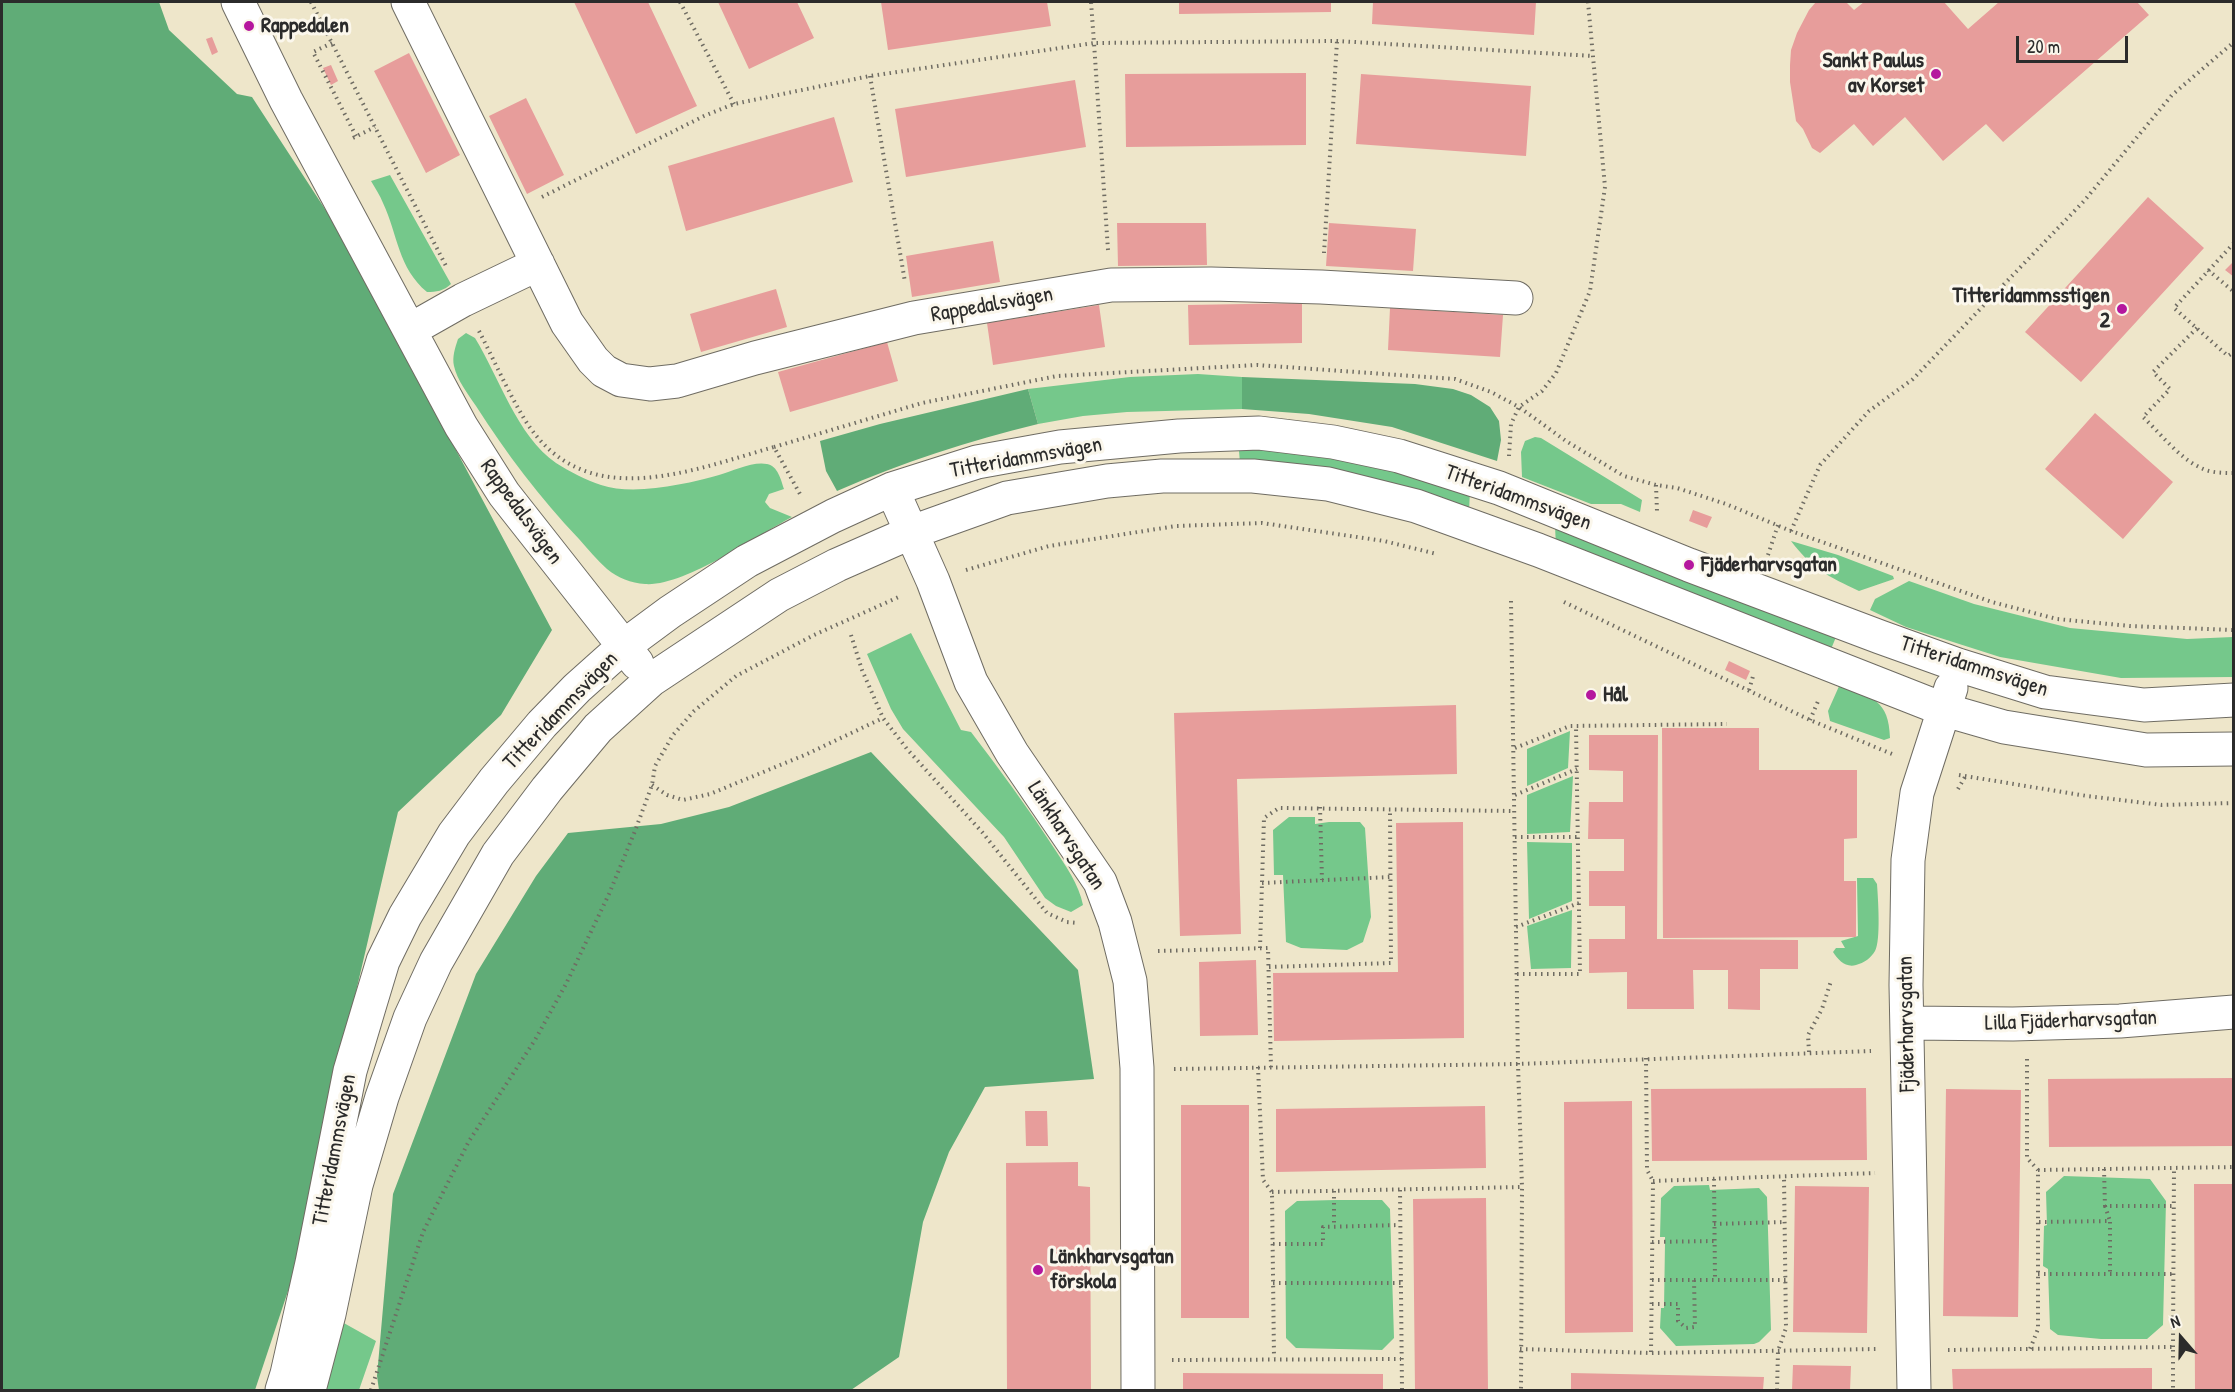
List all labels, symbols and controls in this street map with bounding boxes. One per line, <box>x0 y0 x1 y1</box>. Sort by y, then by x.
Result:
place label: Rappedalen <box>261 13 349 39</box>
marker: Rappedalen <box>242 19 256 33</box>
scale bar <box>2019 24 2132 62</box>
text: 20 m <box>2027 34 2060 59</box>
place label: Sankt Paulus av Korset <box>1822 48 1924 100</box>
marker: Sankt Paulus av Korset <box>1929 67 1943 81</box>
street label: Rappedalsvägen <box>929 281 1055 329</box>
place label: Titteridammsstigen 2 <box>1952 283 2110 334</box>
marker: Titteridammsstigen 2 <box>2115 302 2129 316</box>
street label: Titteridammsvägen <box>948 432 1104 484</box>
street label: Rappedalsvägen <box>474 454 568 570</box>
street label: Titteridammsvägen <box>1441 459 1595 537</box>
place label: Fjäderharvsgatan <box>1701 552 1837 578</box>
marker: Fjäderharvsgatan <box>1682 558 1696 572</box>
street label: Titteridammsvägen <box>1897 631 2051 703</box>
street label: Titteridammsvägen <box>498 646 624 776</box>
place label: Hål <box>1603 682 1628 708</box>
marker: Hål <box>1584 688 1598 702</box>
street label: Länkharvsgatan <box>1021 777 1111 895</box>
street label: Fjäderharvsgatan <box>1893 956 1921 1092</box>
street label: Lilla Fjäderharvsgatan <box>1984 1005 2158 1037</box>
street label: Titteridammsvägen <box>307 1072 363 1228</box>
place label: Länkharvsgatan förskola <box>1050 1244 1174 1296</box>
marker: Länkharvsgatan förskola <box>1031 1263 1045 1277</box>
north arrow <box>2151 1308 2211 1368</box>
text: N <box>2167 1309 2183 1333</box>

